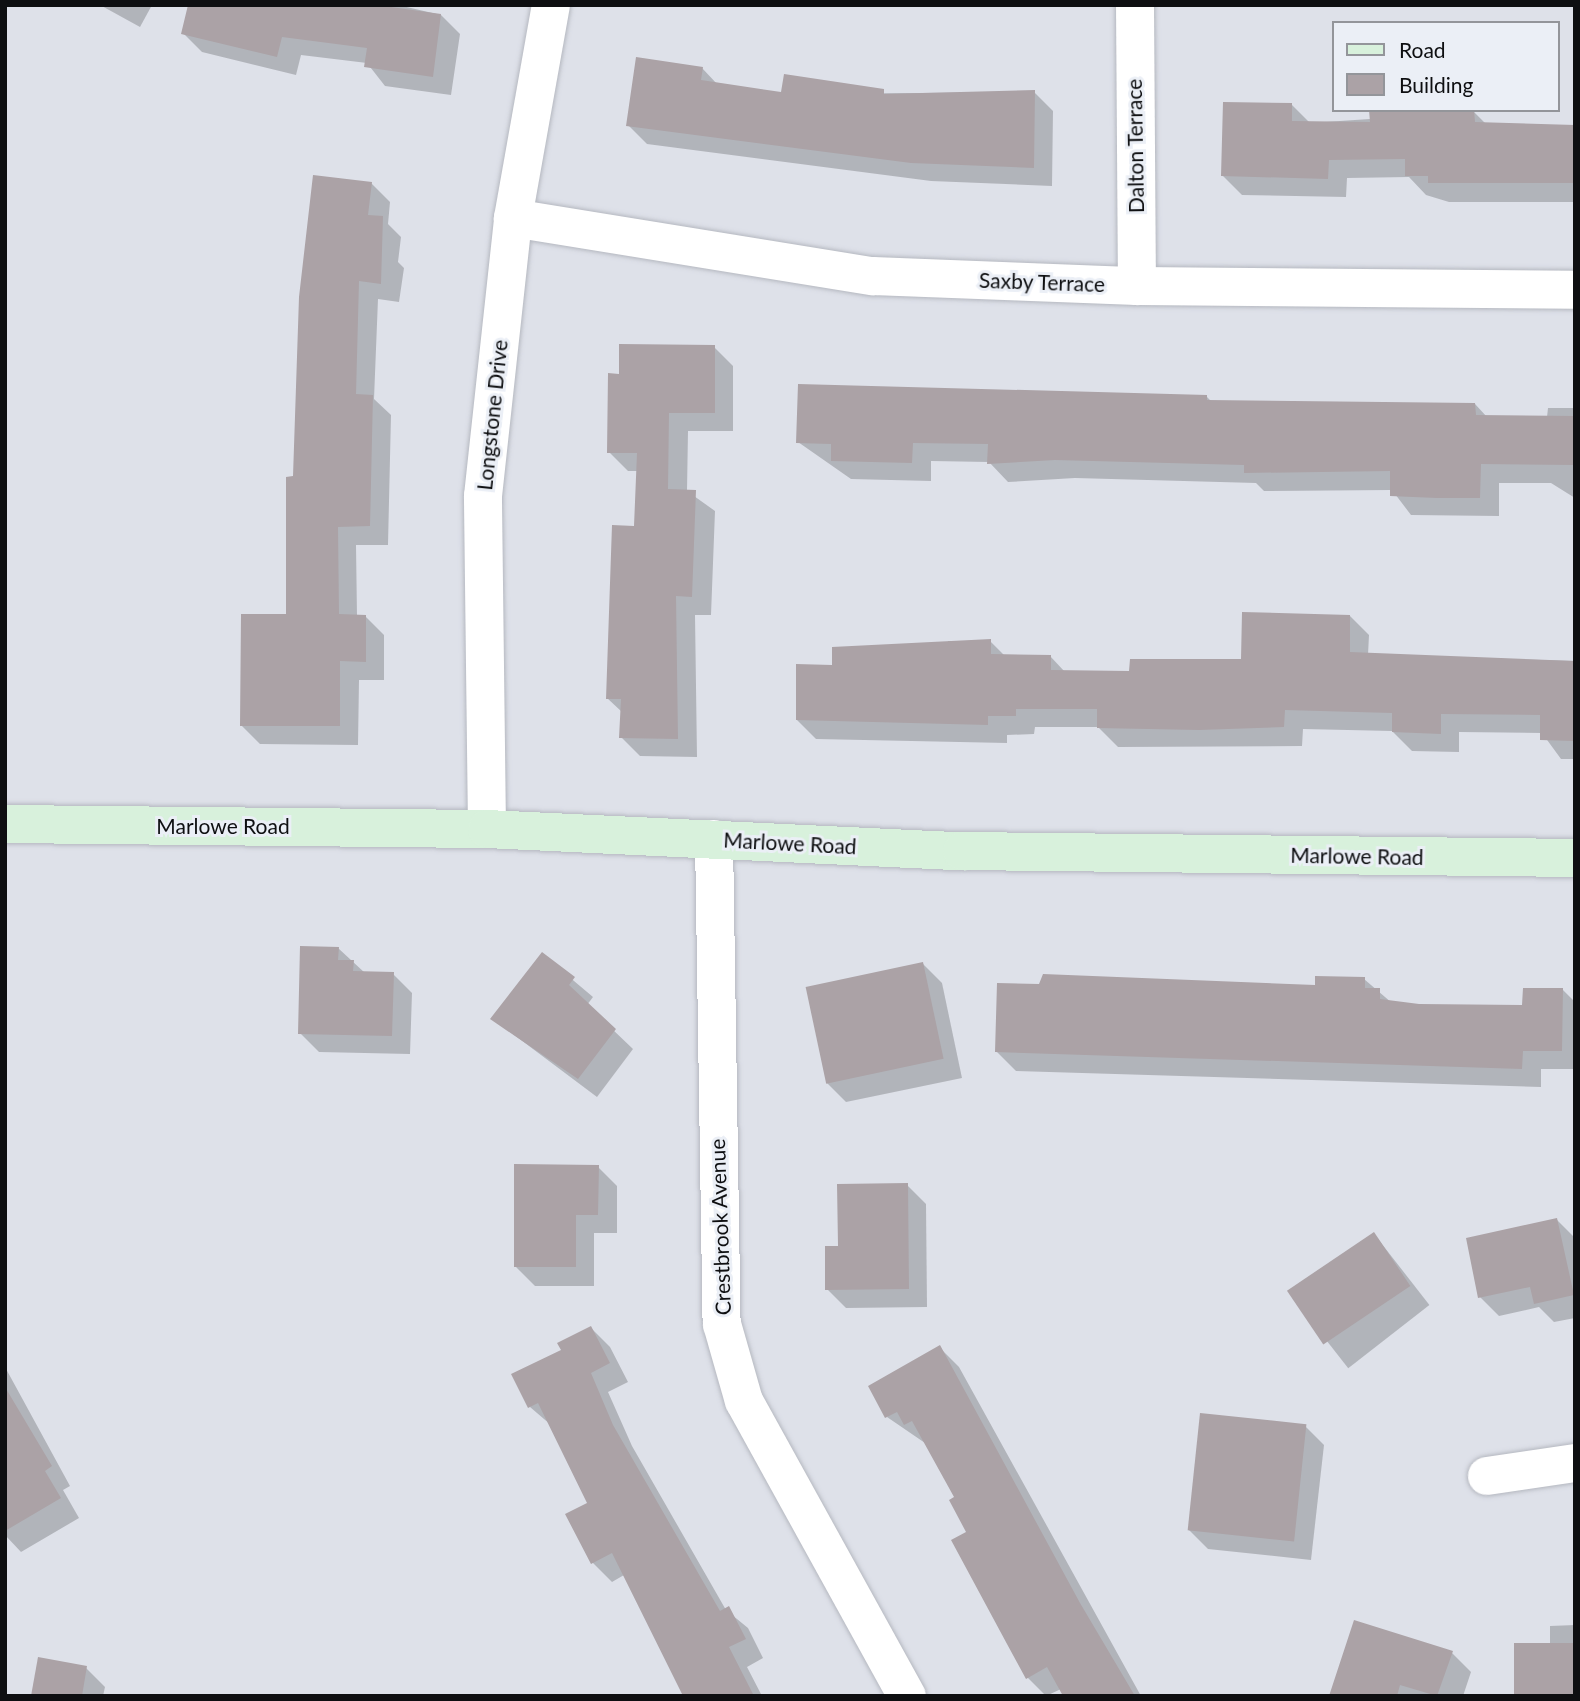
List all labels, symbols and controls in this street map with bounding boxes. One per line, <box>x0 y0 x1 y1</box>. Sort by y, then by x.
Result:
legend <box>1332 21 1559 112</box>
text: Road <box>1399 37 1446 62</box>
text: Building <box>1399 72 1474 97</box>
street label: Dalton Terrace <box>1121 78 1149 214</box>
street label: Saxby Terrace <box>978 267 1106 297</box>
street label: Longstone Drive <box>472 338 512 492</box>
street label: Marlowe Road <box>156 813 290 839</box>
street label: Marlowe Road <box>723 827 857 859</box>
street label: Marlowe Road <box>1290 842 1424 870</box>
street label: Crestbrook Avenue <box>704 1138 736 1316</box>

